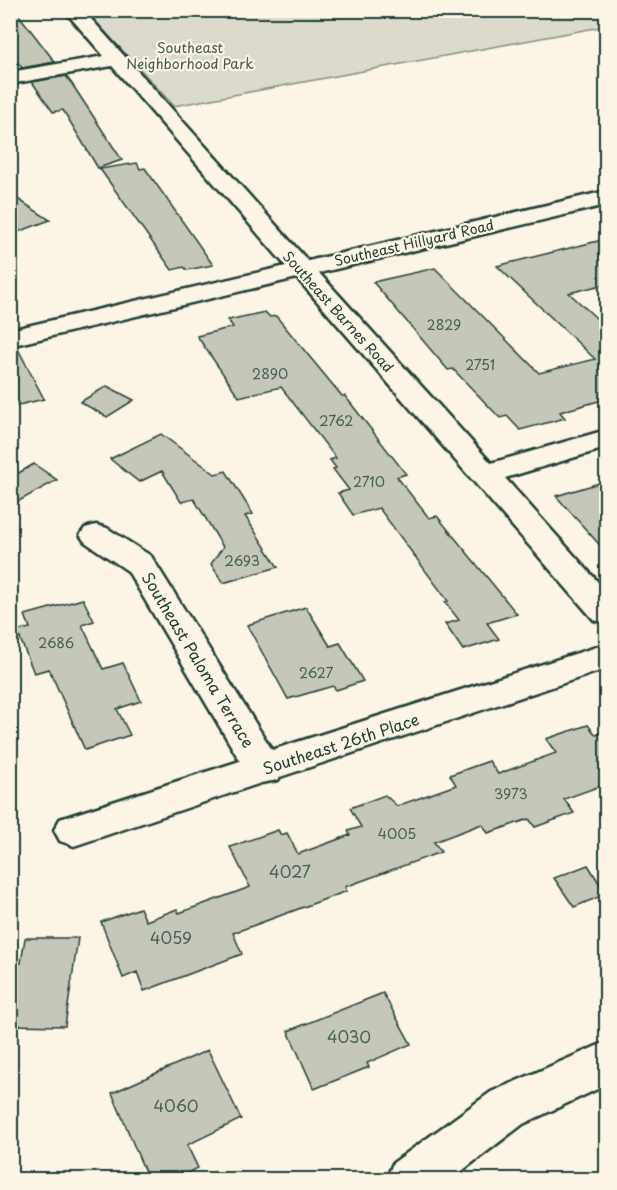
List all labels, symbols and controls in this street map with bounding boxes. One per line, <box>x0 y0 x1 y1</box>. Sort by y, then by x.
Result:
park label: Southeast Neighborhood Park <box>126 37 254 74</box>
street label: Southeast Hillyard Road <box>332 214 496 271</box>
street label: Southeast Barnes Road <box>278 246 399 377</box>
house number: 2829 <box>427 314 461 335</box>
house number: 2751 <box>465 354 495 375</box>
house number: 2890 <box>252 363 288 384</box>
house number: 2762 <box>319 410 353 431</box>
house number: 2710 <box>353 471 385 492</box>
house number: 2693 <box>224 550 260 571</box>
street label: Southeast Paloma Terrace <box>137 567 261 752</box>
house number: 2686 <box>38 632 74 653</box>
house number: 2627 <box>299 662 333 683</box>
street label: Southeast 26th Place <box>259 706 422 780</box>
house number: 3973 <box>494 783 528 804</box>
house number: 4005 <box>378 823 416 844</box>
house number: 4027 <box>269 859 311 883</box>
house number: 4059 <box>150 925 192 949</box>
house number: 4030 <box>327 1024 371 1048</box>
house number: 4060 <box>153 1093 199 1117</box>

